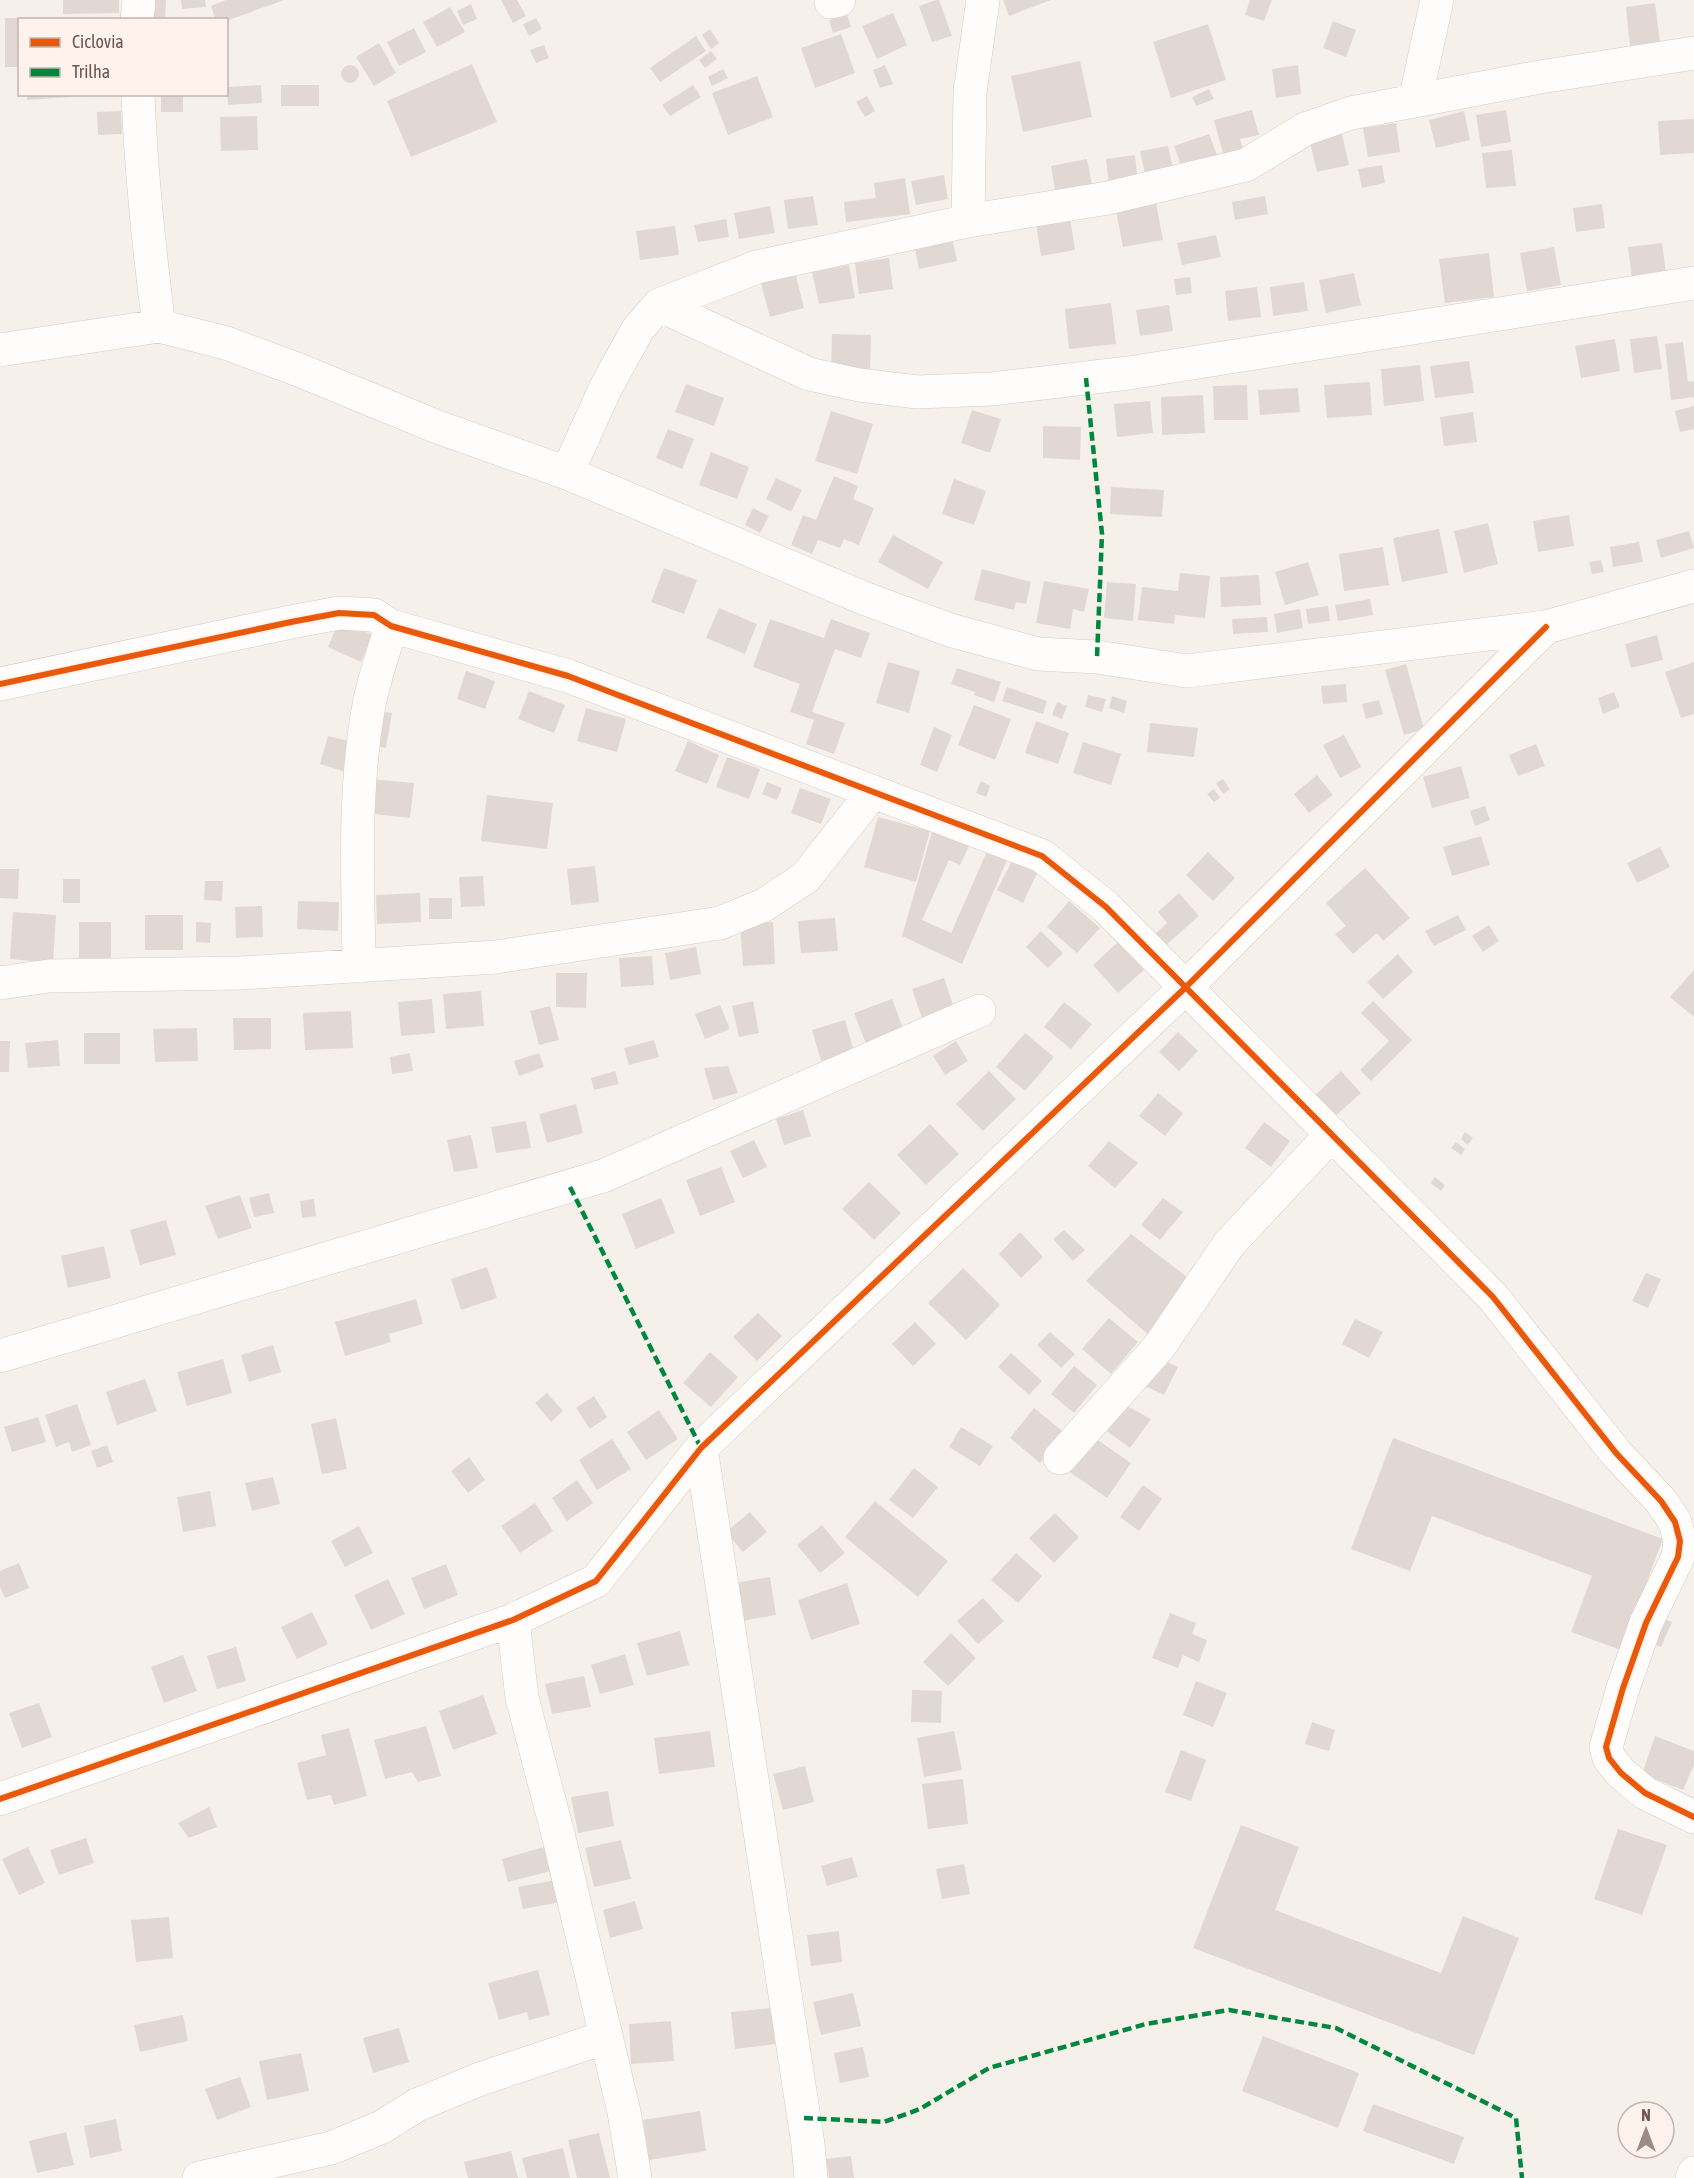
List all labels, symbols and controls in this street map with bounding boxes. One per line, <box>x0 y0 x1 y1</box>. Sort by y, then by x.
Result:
legend <box>18 18 228 96</box>
text: Ciclovia <box>72 31 124 52</box>
text: Trilha <box>72 61 110 82</box>
north arrow <box>1616 2100 1676 2160</box>
text: N <box>1641 2106 1651 2124</box>

